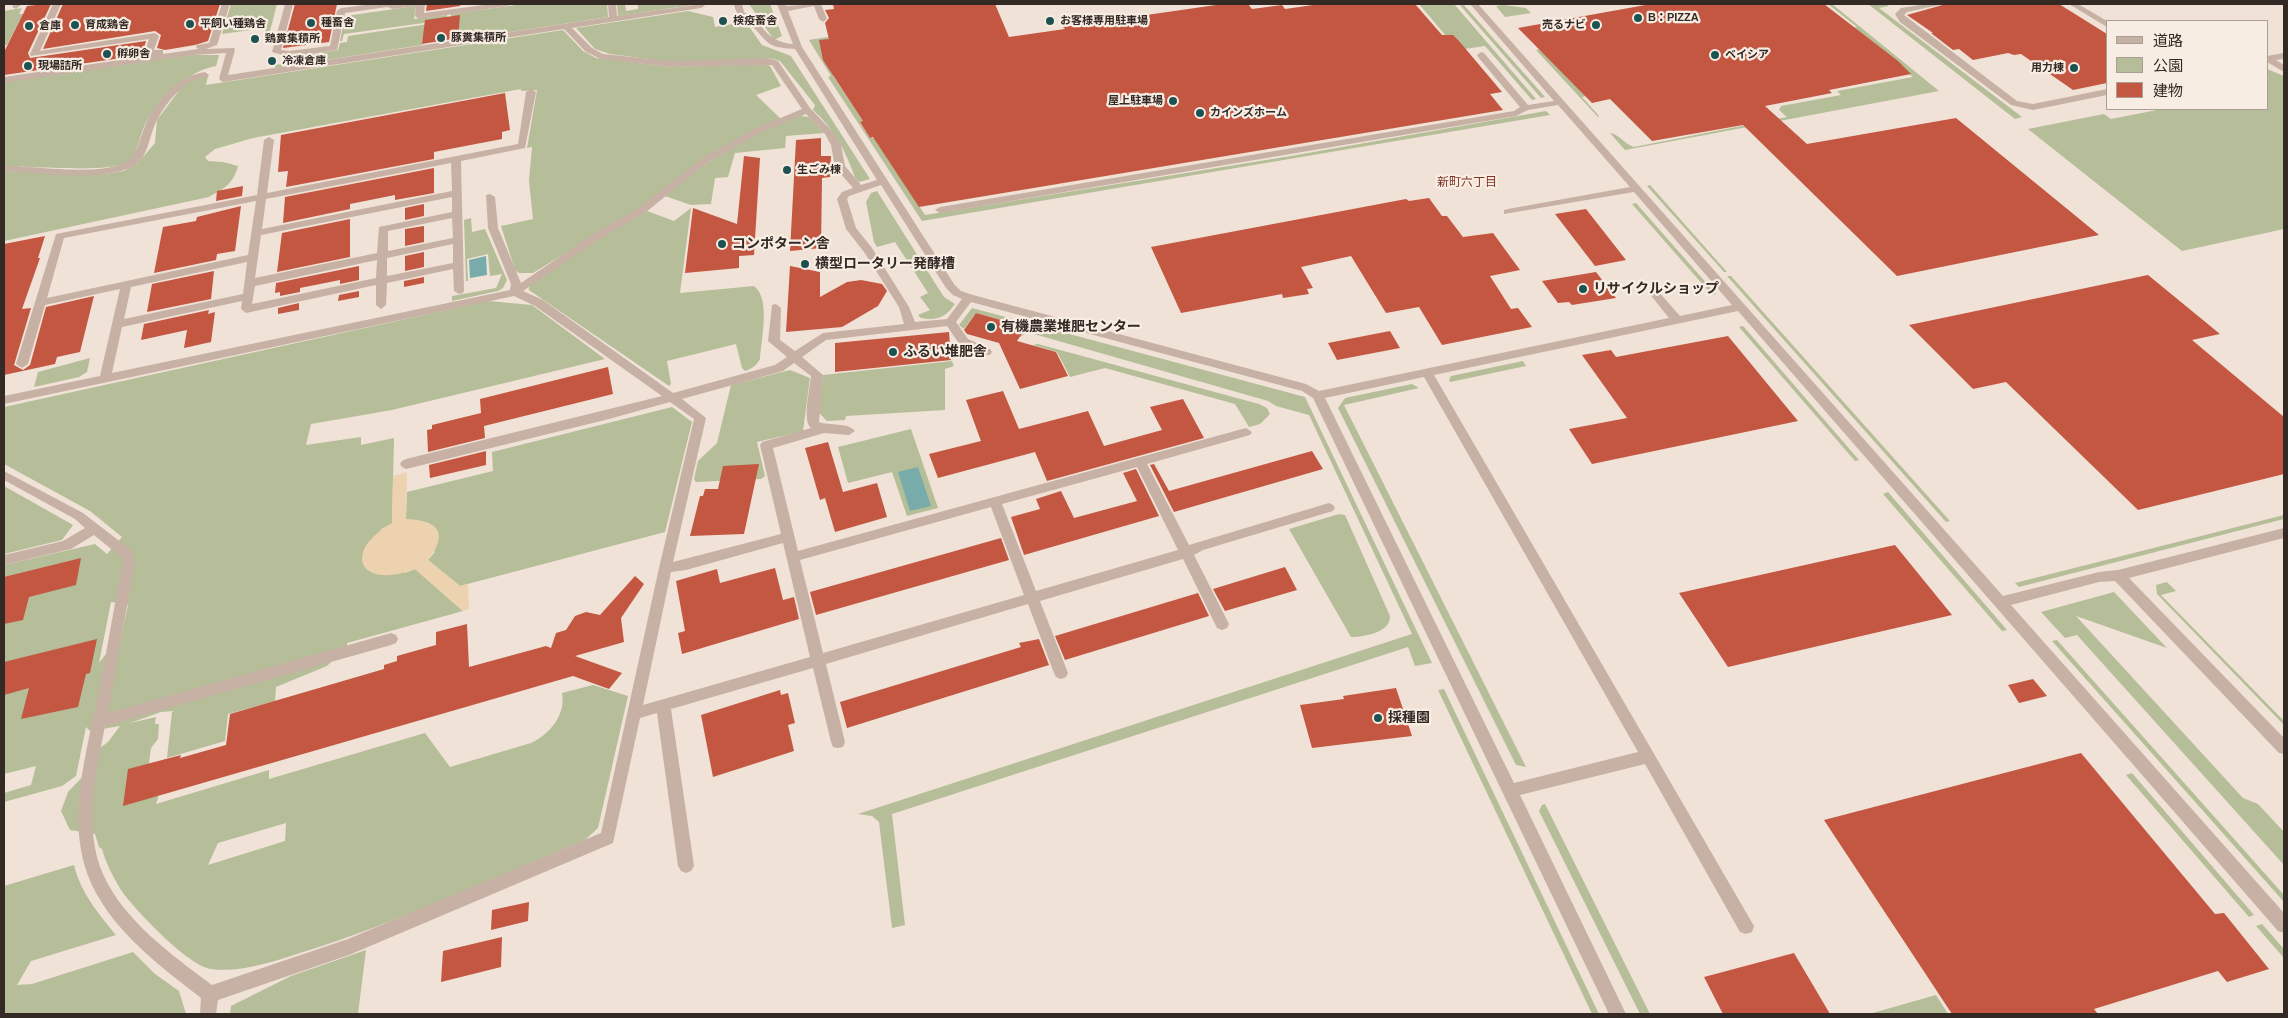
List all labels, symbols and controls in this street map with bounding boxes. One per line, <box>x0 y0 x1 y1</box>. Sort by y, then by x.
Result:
place label: B：PIZZA <box>1648 11 1699 25</box>
marker: B：PIZZA <box>1632 12 1644 24</box>
place label: 検疫畜舎 <box>733 14 777 28</box>
place label: お客様専用駐車場 <box>1060 14 1148 28</box>
marker: 検疫畜舎 <box>717 15 729 27</box>
marker: お客様専用駐車場 <box>1044 15 1056 27</box>
place label: 種畜舎 <box>321 16 354 30</box>
place label: 平飼い種鶏舎 <box>200 17 266 31</box>
marker: 種畜舎 <box>305 17 317 29</box>
place label: 育成鶏舎 <box>85 18 129 32</box>
marker: 平飼い種鶏舎 <box>184 18 196 30</box>
place label: 売るナビ <box>1542 18 1586 32</box>
place label: 倉庫 <box>39 19 61 33</box>
marker: 育成鶏舎 <box>69 19 81 31</box>
marker: 売るナビ <box>1590 19 1602 31</box>
marker: 倉庫 <box>23 20 35 32</box>
legend <box>2106 20 2268 110</box>
place label: 豚糞集積所 <box>451 31 506 45</box>
place label: 鶏糞集積所 <box>265 32 320 46</box>
marker: 豚糞集積所 <box>435 32 447 44</box>
text: 道路 <box>2153 32 2183 49</box>
marker: 鶏糞集積所 <box>249 33 261 45</box>
place label: 孵卵舎 <box>117 47 150 61</box>
marker: 孵卵舎 <box>101 48 113 60</box>
place label: ベイシア <box>1725 48 1769 62</box>
marker: ベイシア <box>1709 49 1721 61</box>
place label: 冷凍倉庫 <box>282 54 326 68</box>
marker: 冷凍倉庫 <box>266 55 278 67</box>
text: 公園 <box>2153 57 2183 74</box>
place label: 現場詰所 <box>38 59 82 73</box>
marker: 現場詰所 <box>22 60 34 72</box>
place label: 用力棟 <box>2031 61 2064 75</box>
marker: 用力棟 <box>2068 62 2080 74</box>
text: 建物 <box>2153 82 2183 99</box>
place label: 屋上駐車場 <box>1108 94 1163 108</box>
marker: 屋上駐車場 <box>1167 95 1179 107</box>
place label: カインズホーム <box>1210 106 1287 120</box>
marker: カインズホーム <box>1194 107 1206 119</box>
place label: 生ごみ棟 <box>797 163 841 177</box>
marker: 生ごみ棟 <box>781 164 793 176</box>
district label: 新町六丁目 <box>1437 176 1497 190</box>
place label: コンポターン舎 <box>732 236 830 252</box>
marker: コンポターン舎 <box>716 238 728 250</box>
place label: 横型ロータリー発酵槽 <box>815 256 955 272</box>
marker: 横型ロータリー発酵槽 <box>799 258 811 270</box>
place label: リサイクルショップ <box>1593 281 1719 297</box>
marker: リサイクルショップ <box>1577 283 1589 295</box>
place label: 有機農業堆肥センター <box>1001 319 1141 335</box>
marker: 有機農業堆肥センター <box>985 321 997 333</box>
place label: ふるい堆肥舎 <box>903 344 987 360</box>
marker: ふるい堆肥舎 <box>887 346 899 358</box>
place label: 採種園 <box>1388 710 1430 726</box>
marker: 採種園 <box>1372 712 1384 724</box>

